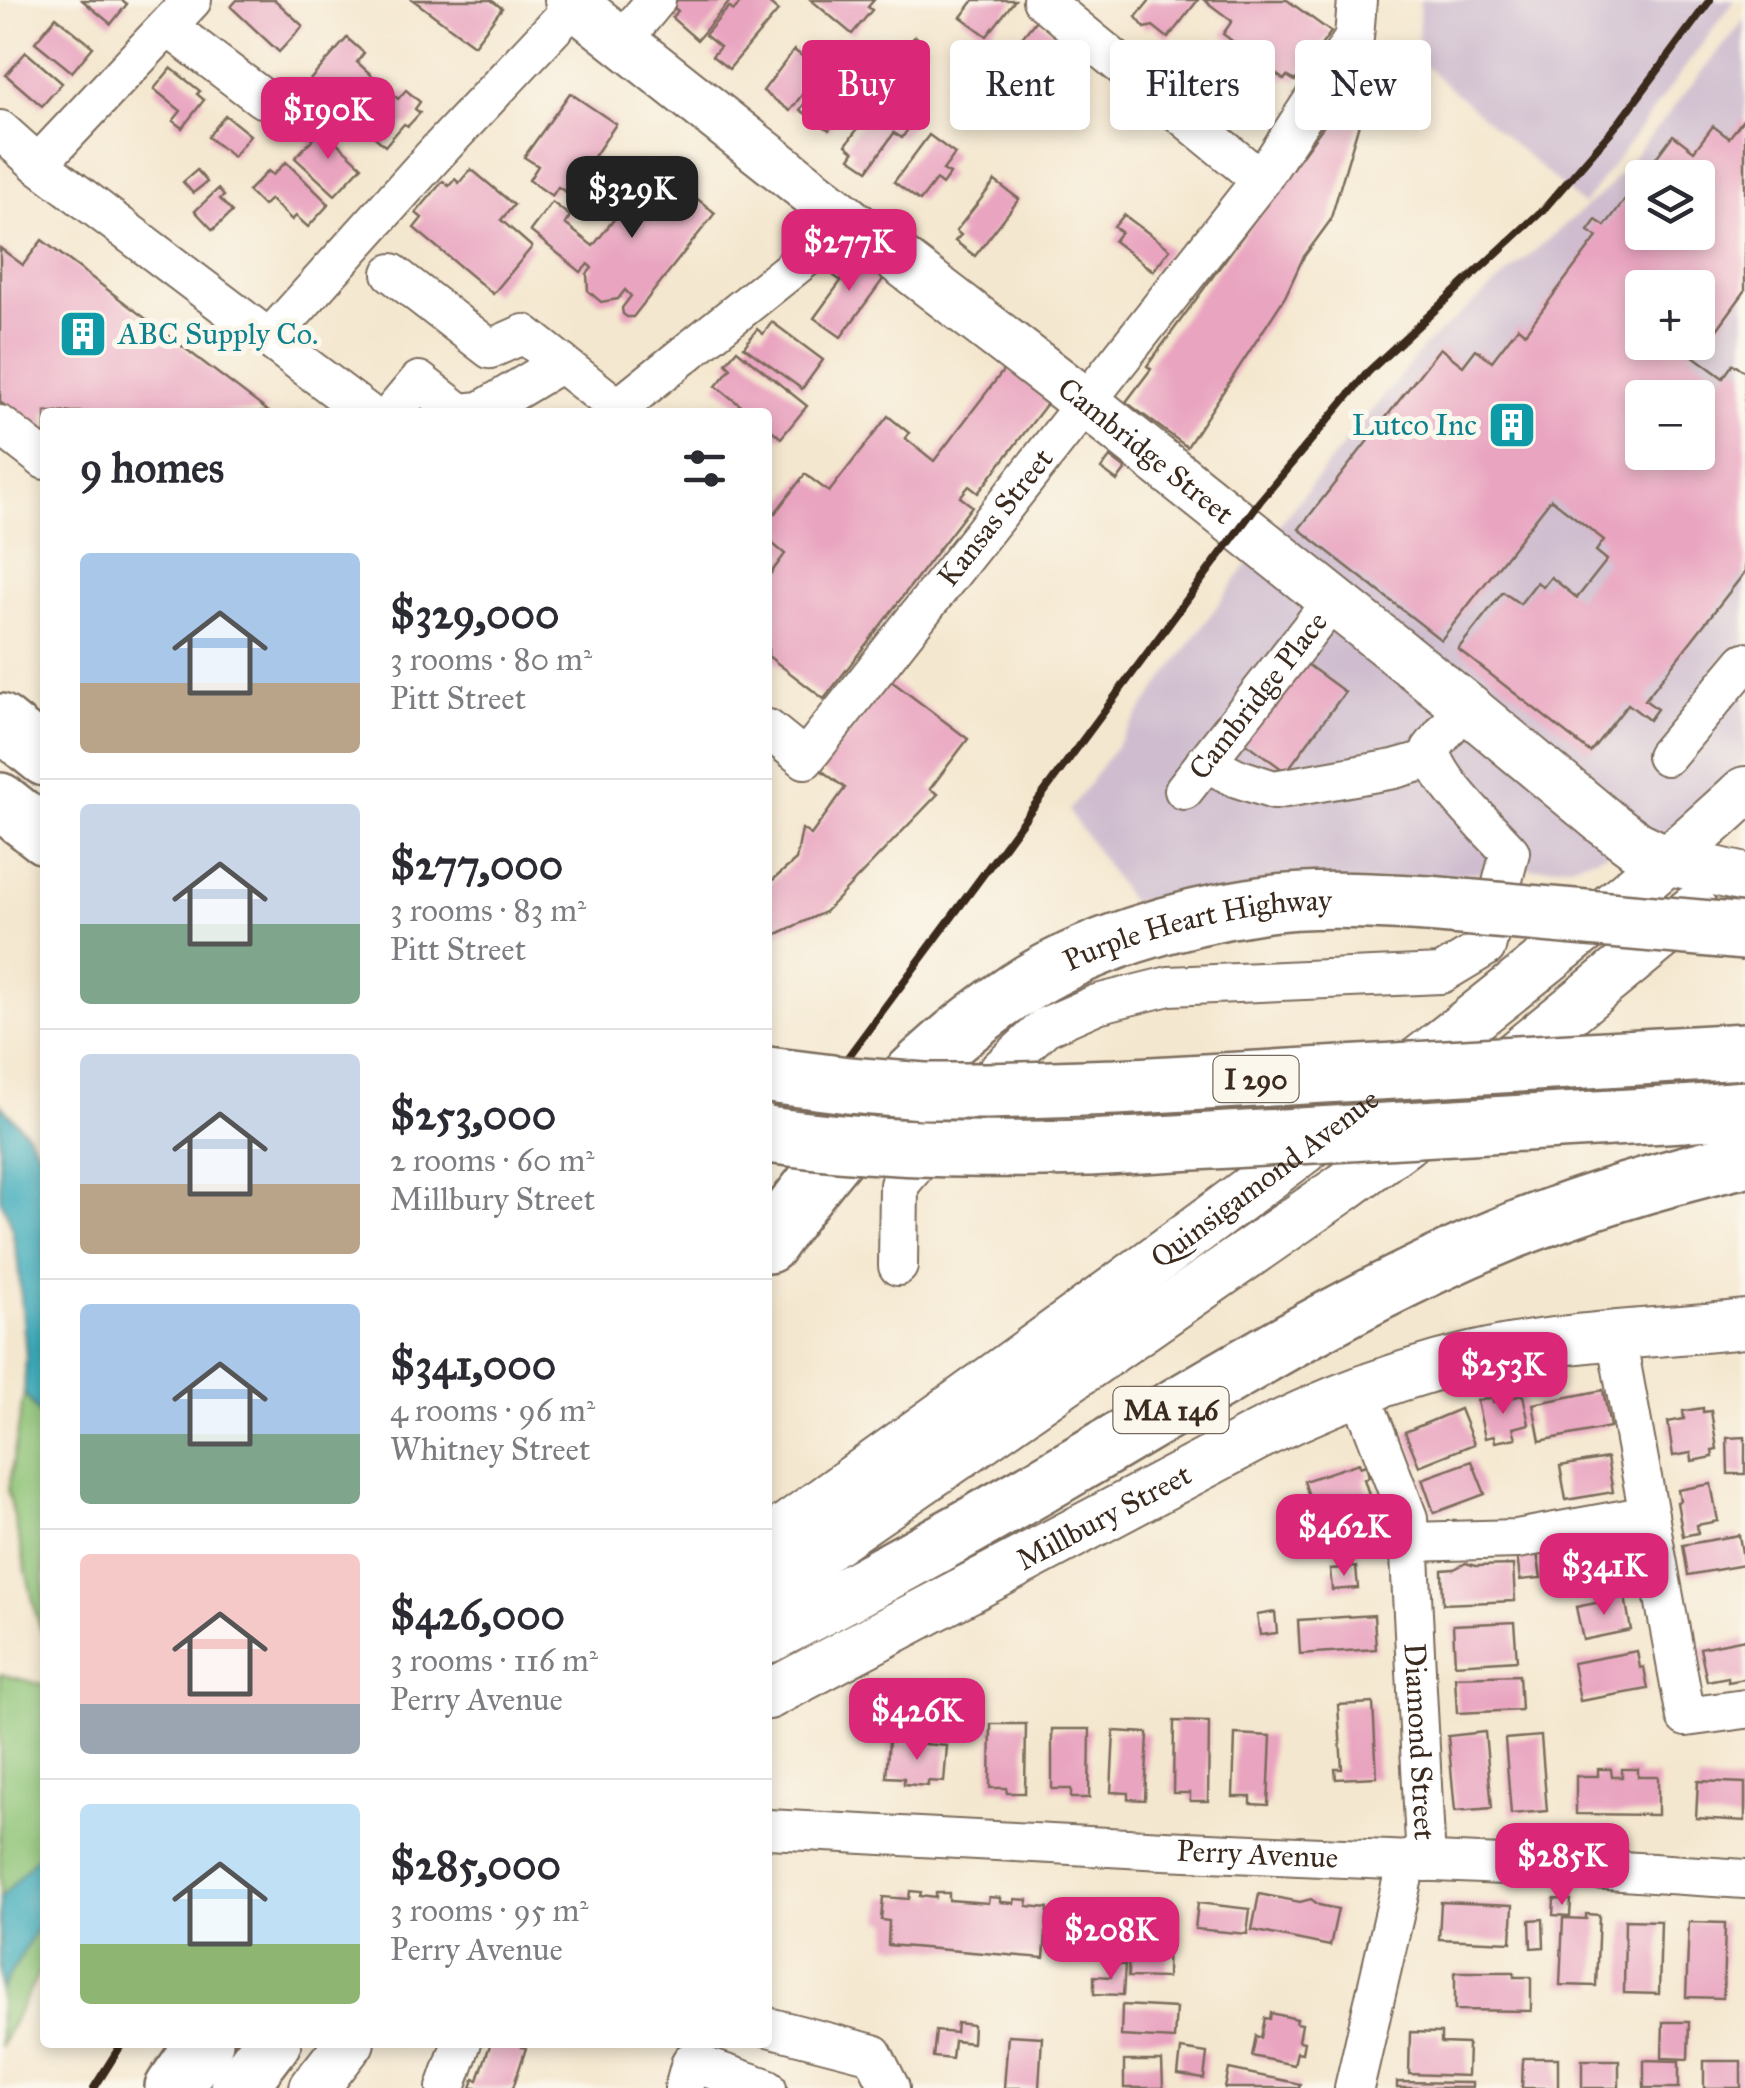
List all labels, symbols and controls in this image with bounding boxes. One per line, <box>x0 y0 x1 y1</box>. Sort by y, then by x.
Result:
chip: Buy <box>802 40 930 130</box>
chip: Rent <box>950 40 1090 130</box>
chip: Filters <box>1110 40 1275 130</box>
chip: New <box>1295 40 1431 130</box>
pin: $190K <box>258 77 398 162</box>
text: $190K <box>283 90 373 129</box>
pin: $329K <box>562 156 702 241</box>
map controls <box>1625 160 1715 470</box>
button: layers <box>1625 160 1715 250</box>
text: $329K <box>588 169 676 208</box>
pin: $277K <box>779 209 919 294</box>
text: $277K <box>804 222 894 261</box>
button: + <box>1625 270 1715 360</box>
building icon: ABC Supply Co. <box>57 308 109 360</box>
place label: ABC Supply Co. <box>116 316 318 352</box>
street label: Cambridge Street <box>1051 370 1241 532</box>
button: − <box>1625 380 1715 470</box>
building icon: Lutco Inc <box>1486 399 1538 451</box>
place label: Lutco Inc <box>1352 407 1477 443</box>
icon: filters <box>677 441 732 496</box>
street label: Kansas Street <box>930 441 1061 594</box>
text: 9 homes <box>80 442 224 494</box>
text: $329,000 <box>390 588 559 640</box>
icon: home <box>160 593 280 713</box>
street label: Cambridge Place <box>1181 605 1335 787</box>
text: 3 rooms · 80 m² <box>390 640 592 679</box>
text: Pitt Street <box>390 679 526 718</box>
text: $277,000 <box>390 839 563 891</box>
icon: home <box>160 844 280 964</box>
street label: Purple Heart Highway <box>1058 882 1333 979</box>
text: 3 rooms · 83 m² <box>390 891 586 930</box>
text: Pitt Street <box>390 930 526 969</box>
road number: I 290 <box>1214 1056 1298 1102</box>
street label: Quinsigamond Avenue <box>1144 1081 1386 1275</box>
text: $253,000 <box>390 1089 556 1141</box>
icon: home <box>160 1094 280 1214</box>
text: 2 rooms · 60 m² <box>390 1141 595 1180</box>
text: Millbury Street <box>390 1180 595 1219</box>
pin: $253K <box>1433 1332 1573 1417</box>
text: $341,000 <box>390 1339 556 1391</box>
icon: home <box>160 1344 280 1464</box>
text: $253K <box>1460 1345 1546 1384</box>
road number: MA 146 <box>1114 1387 1228 1433</box>
text: 4 rooms · 96 m² <box>390 1391 595 1430</box>
text: Whitney Street <box>390 1430 590 1469</box>
street label: Millbury Street <box>1010 1456 1198 1578</box>
pin: $462K <box>1274 1494 1414 1579</box>
text: $462K <box>1298 1507 1390 1546</box>
pin: $341K <box>1534 1533 1674 1618</box>
text: $341K <box>1561 1546 1647 1585</box>
text: $426,000 <box>390 1589 565 1641</box>
icon: home <box>160 1594 280 1714</box>
text: 3 rooms · 116 m² <box>390 1641 598 1680</box>
street label: Diamond Street <box>1397 1642 1443 1842</box>
pin: $426K <box>847 1678 987 1763</box>
text: Perry Avenue <box>390 1680 563 1719</box>
text: $426K <box>871 1691 963 1730</box>
pin: $285K <box>1492 1823 1632 1908</box>
street label: Perry Avenue <box>1176 1833 1339 1876</box>
text: $285K <box>1517 1836 1607 1875</box>
text: $285,000 <box>390 1839 561 1891</box>
icon: home <box>160 1844 280 1964</box>
text: 3 rooms · 95 m² <box>390 1891 589 1930</box>
pin: $208K <box>1041 1897 1181 1982</box>
text: $208K <box>1064 1910 1158 1949</box>
text: Perry Avenue <box>390 1930 563 1969</box>

